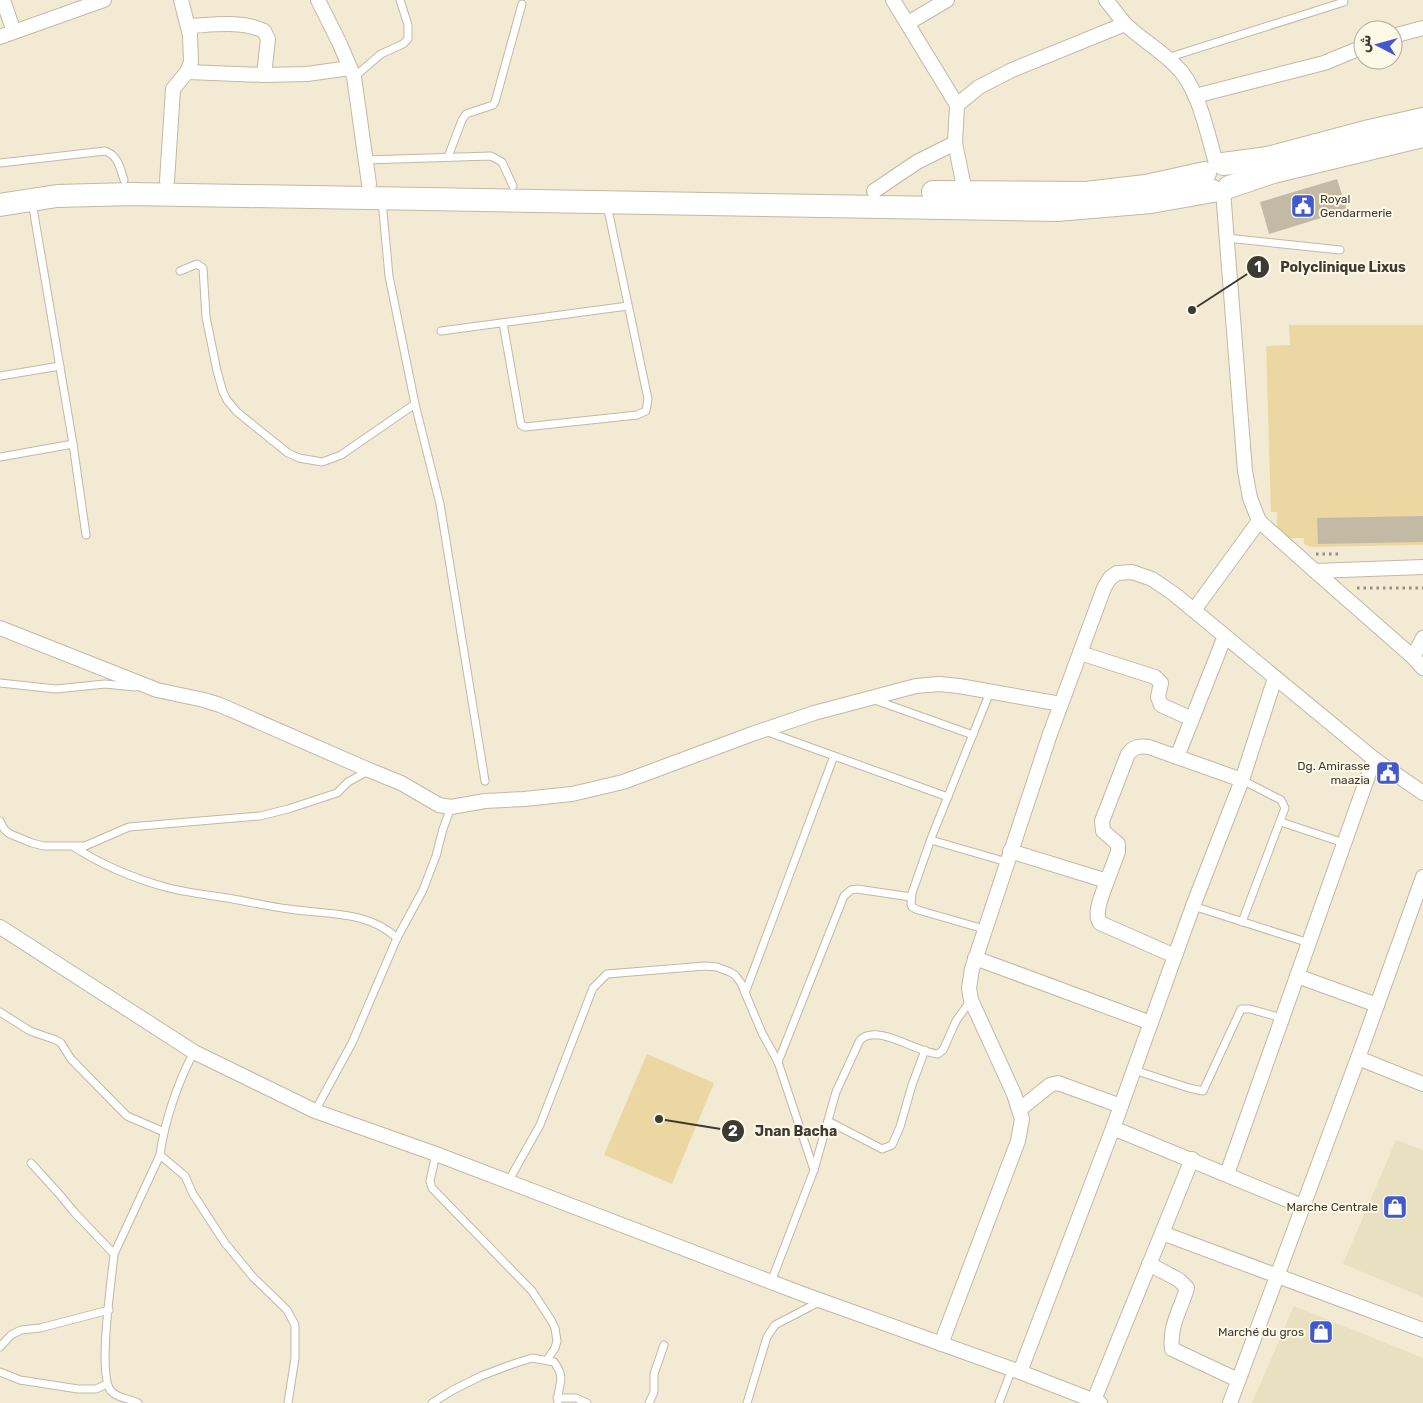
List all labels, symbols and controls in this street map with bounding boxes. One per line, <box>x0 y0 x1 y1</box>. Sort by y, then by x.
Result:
north arrow <box>1353 20 1403 70</box>
text: ش <box>1356 34 1375 53</box>
place label: Royal Gendarmerie <box>1320 192 1392 220</box>
public building icon: Royal Gendarmerie <box>1290 193 1316 219</box>
callout: Polyclinique Lixus <box>1245 252 1416 281</box>
text: 1 <box>1254 258 1262 276</box>
text: Polyclinique Lixus <box>1280 259 1406 276</box>
place label: Dg. Amirasse maazia <box>1297 759 1370 787</box>
public building icon: Dg. Amirasse maazia <box>1375 760 1401 786</box>
callout: Jnan Bacha <box>720 1117 848 1146</box>
text: 2 <box>728 1122 738 1140</box>
text: Jnan Bacha <box>755 1123 837 1140</box>
shop icon: Marche Centrale <box>1382 1194 1408 1220</box>
place label: Marche Centrale <box>1287 1200 1378 1214</box>
shop icon: Marché du gros <box>1308 1319 1334 1345</box>
place label: Marché du gros <box>1218 1325 1304 1339</box>

